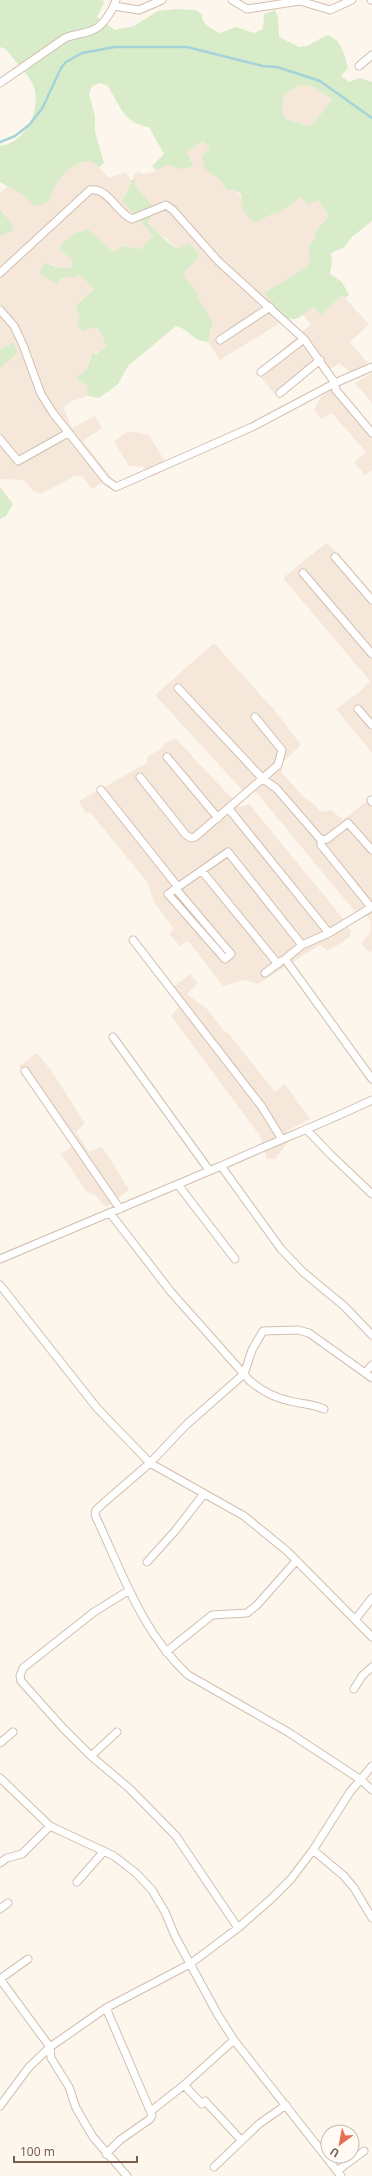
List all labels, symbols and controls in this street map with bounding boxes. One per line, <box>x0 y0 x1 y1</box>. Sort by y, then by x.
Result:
north arrow <box>320 2124 360 2164</box>
scale bar <box>14 2138 137 2164</box>
text: 100 m <box>20 2143 55 2160</box>
text: U <box>327 2144 342 2161</box>

